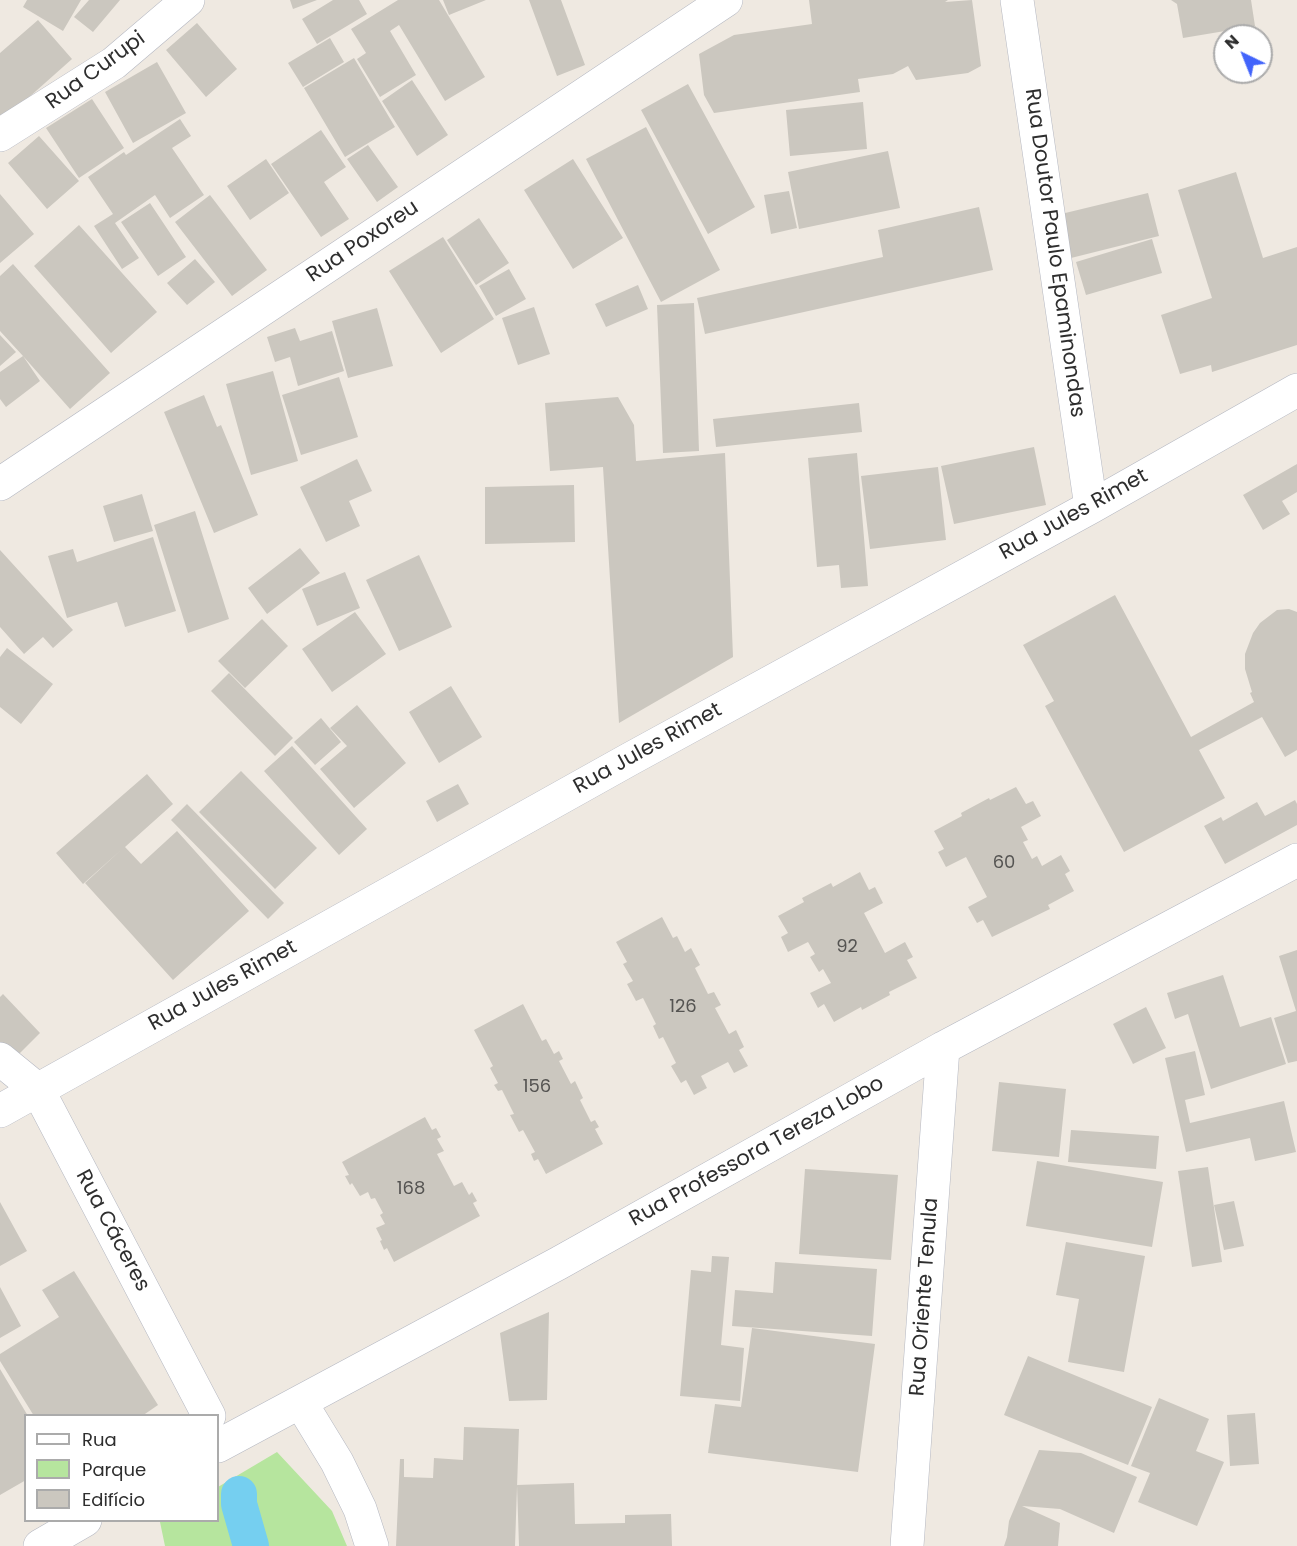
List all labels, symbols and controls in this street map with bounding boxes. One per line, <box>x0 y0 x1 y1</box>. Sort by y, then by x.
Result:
north arrow <box>1213 24 1273 84</box>
street label: Rua Curupi <box>42 27 150 115</box>
text: N <box>1219 29 1244 54</box>
street label: Rua Doutor Paulo Epaminondas <box>1018 87 1090 419</box>
street label: Rua Poxoreu <box>302 195 424 289</box>
street label: Rua Jules Rimet <box>995 464 1153 566</box>
street label: Rua Jules Rimet <box>569 698 727 800</box>
house number: 60 <box>993 852 1015 874</box>
street label: Rua Jules Rimet <box>144 935 302 1037</box>
house number: 92 <box>836 936 858 958</box>
house number: 126 <box>669 996 697 1018</box>
street label: Rua Professora Tereza Lobo <box>625 1071 889 1233</box>
house number: 156 <box>523 1076 551 1098</box>
street label: Rua Cáceres <box>69 1166 155 1296</box>
house number: 168 <box>397 1178 425 1200</box>
street label: Rua Oriente Tenula <box>905 1197 945 1397</box>
legend <box>24 1414 219 1522</box>
text: Rua <box>82 1427 117 1452</box>
text: Parque <box>82 1457 146 1482</box>
text: Edifício <box>82 1487 145 1512</box>

